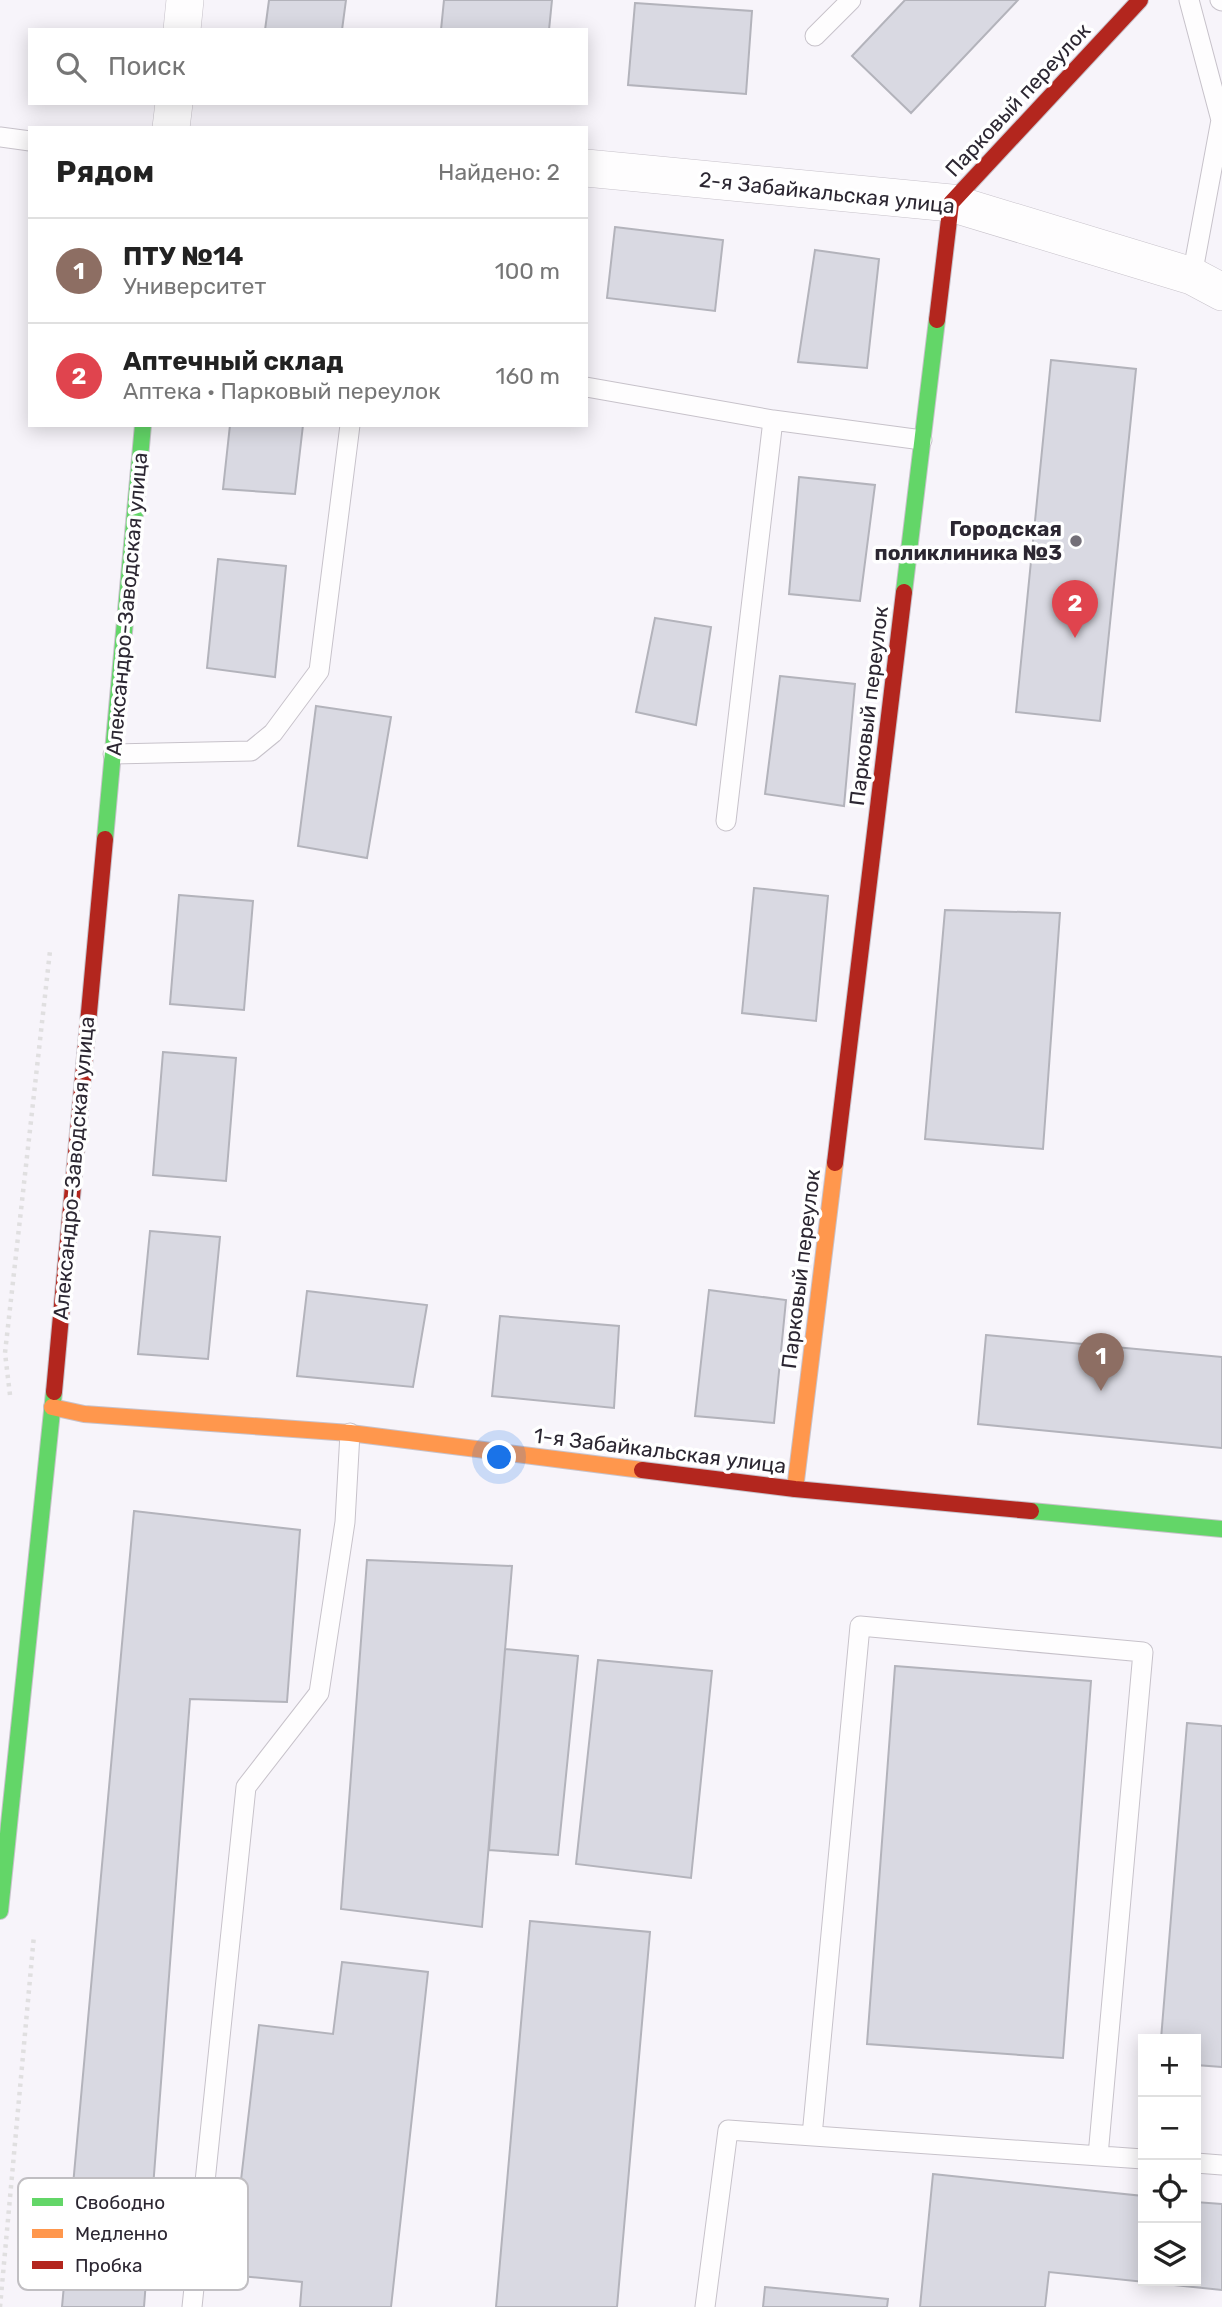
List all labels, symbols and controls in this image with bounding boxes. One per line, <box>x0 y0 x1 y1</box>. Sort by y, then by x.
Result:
street label: Парковый переулок <box>940 18 1095 182</box>
search box <box>28 28 588 105</box>
icon: search <box>52 48 90 86</box>
text: Поиск <box>108 51 186 82</box>
text: Рядом <box>56 154 154 190</box>
text: Найдено: 2 <box>438 158 560 186</box>
street label: 2-я Забайкальская улица <box>698 167 956 218</box>
text: ПТУ №14 <box>123 241 244 272</box>
text: 1 <box>73 257 85 285</box>
text: 100 m <box>495 257 560 285</box>
text: Университет <box>123 272 266 300</box>
text: Аптечный склад <box>123 346 343 377</box>
text: 2 <box>72 362 86 390</box>
text: 160 m <box>496 362 560 390</box>
text: Аптека · Парковый переулок <box>123 377 441 405</box>
street label: Александро-Заводская улица <box>101 451 152 757</box>
place label: Городская поликлиника №3 <box>874 516 1062 565</box>
marker: Городская поликлиника №3 <box>1068 533 1084 549</box>
pin: 2 <box>1052 580 1098 638</box>
street label: Парковый переулок <box>844 605 893 807</box>
street label: Александро-Заводская улица <box>48 1015 99 1321</box>
street label: Парковый переулок <box>776 1168 825 1370</box>
pin: 1 <box>1078 1333 1124 1391</box>
street label: 1-я Забайкальская улица <box>533 1423 788 1478</box>
your location <box>482 1440 516 1474</box>
map controls <box>1138 2034 1201 2286</box>
button: + <box>1138 2034 1201 2097</box>
button: − <box>1138 2097 1201 2160</box>
button: locate <box>1138 2160 1201 2223</box>
legend <box>18 2178 248 2290</box>
text: Свободно <box>75 2191 165 2214</box>
text: Медленно <box>75 2222 168 2245</box>
button: layers <box>1138 2223 1201 2286</box>
text: Пробка <box>75 2254 143 2277</box>

